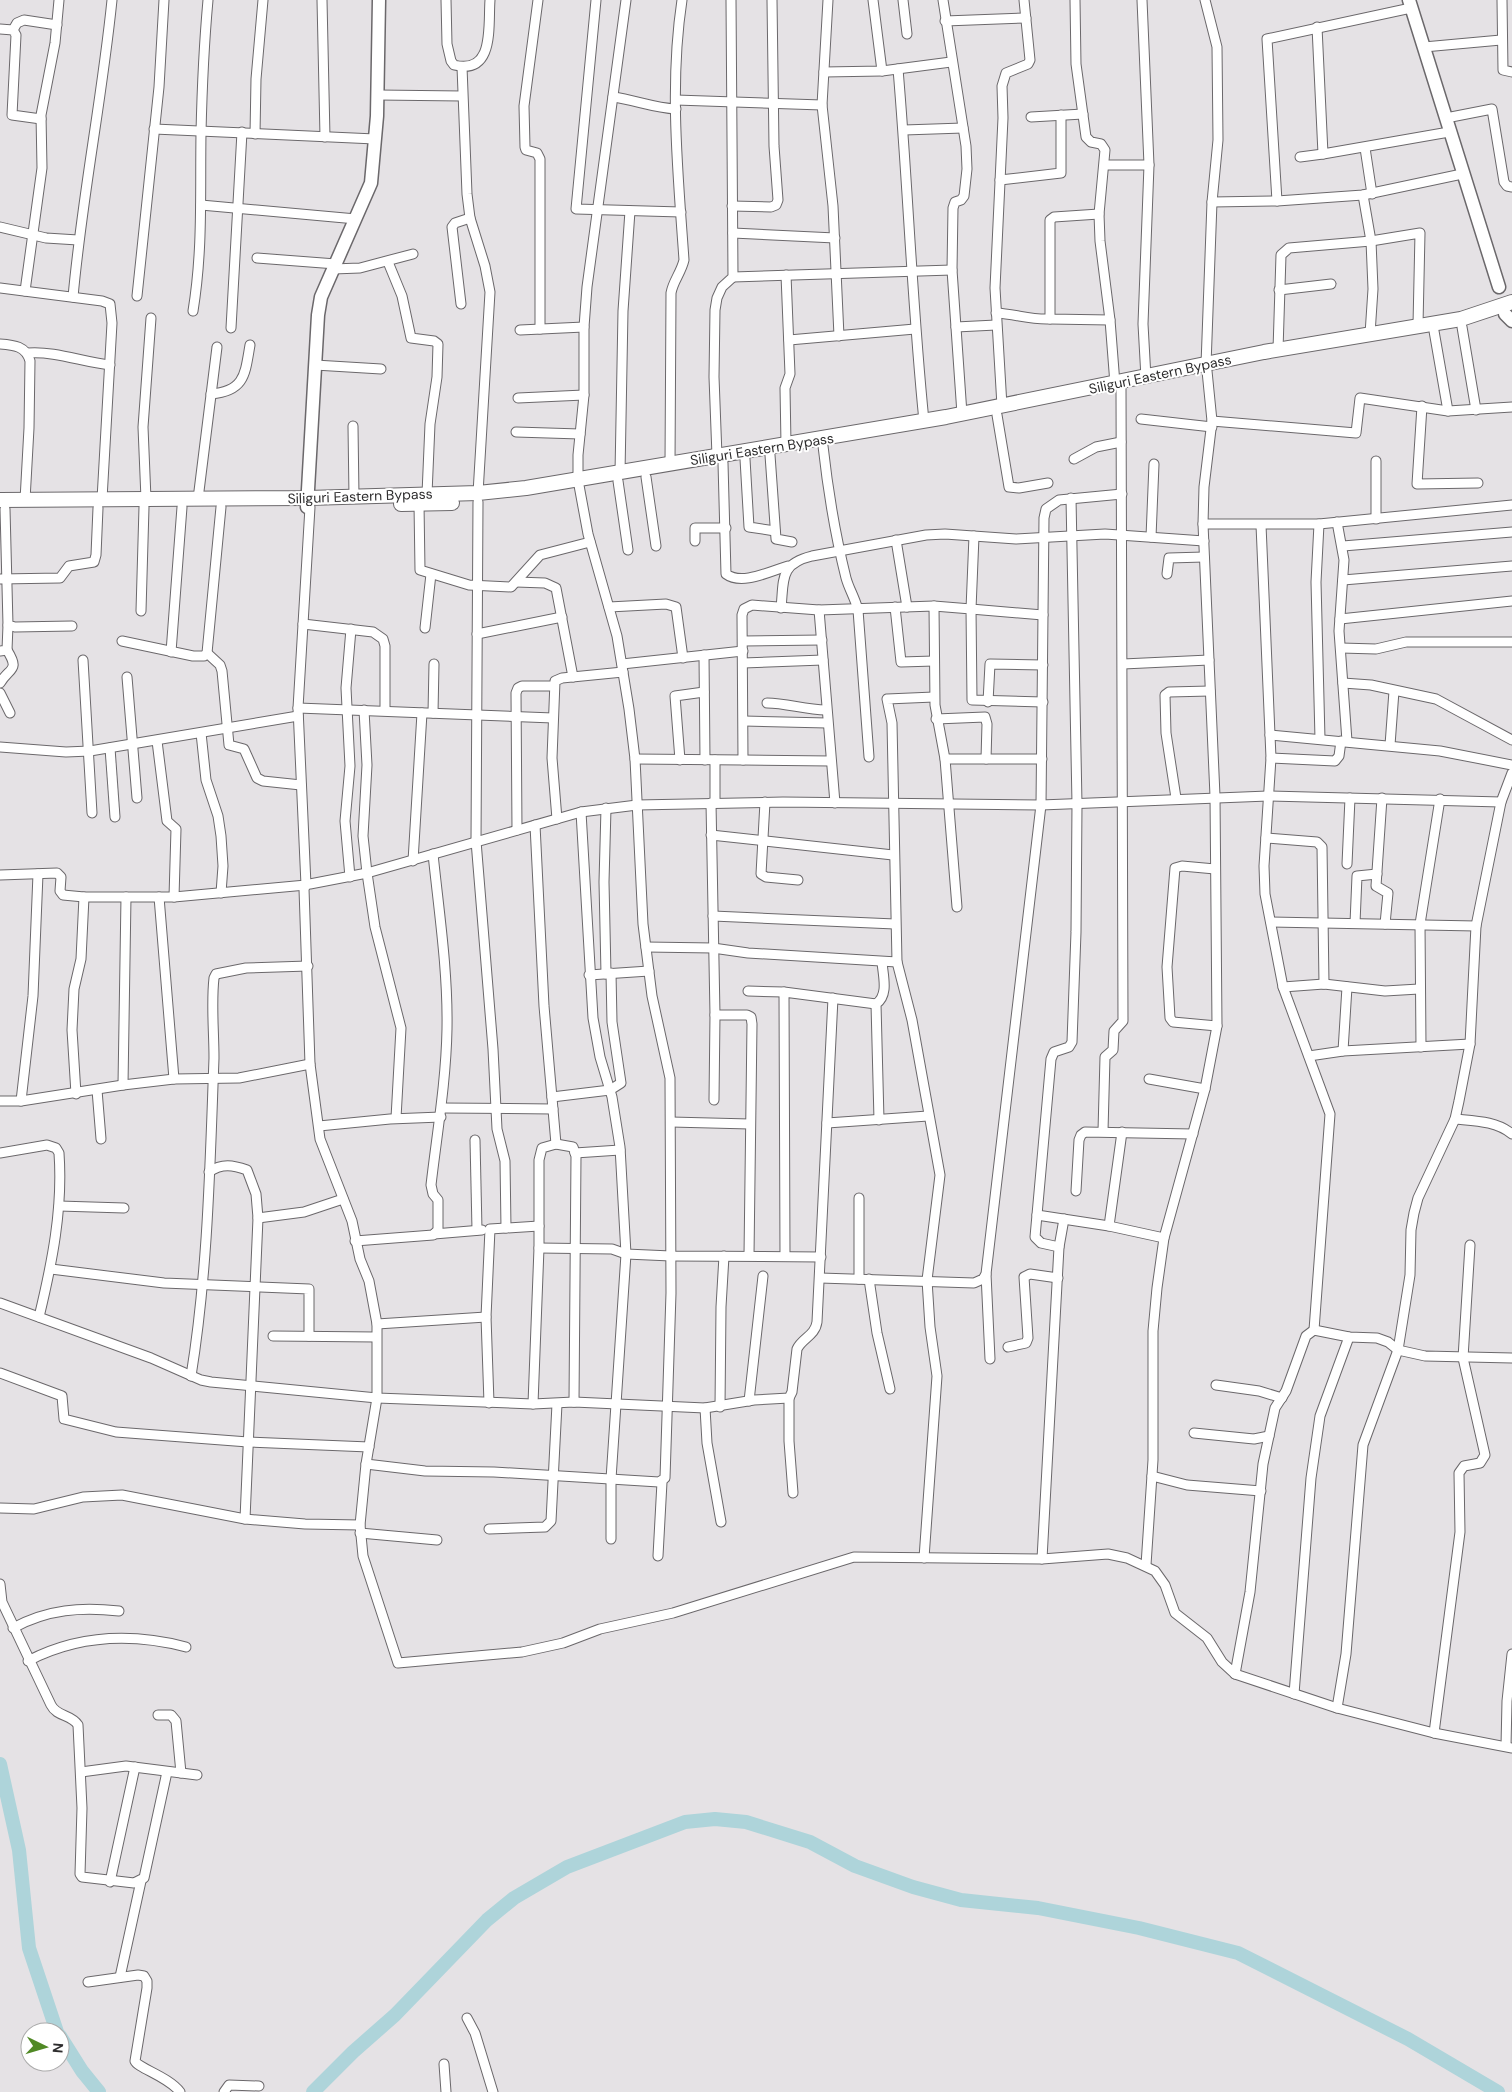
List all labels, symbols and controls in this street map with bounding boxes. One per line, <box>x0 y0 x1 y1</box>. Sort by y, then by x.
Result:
street label: Siliguri Eastern Bypass <box>1087 350 1233 398</box>
street label: Siliguri Eastern Bypass <box>689 429 835 469</box>
street label: Siliguri Eastern Bypass <box>287 484 433 508</box>
north arrow <box>20 2022 70 2072</box>
text: N <box>49 2042 67 2054</box>

